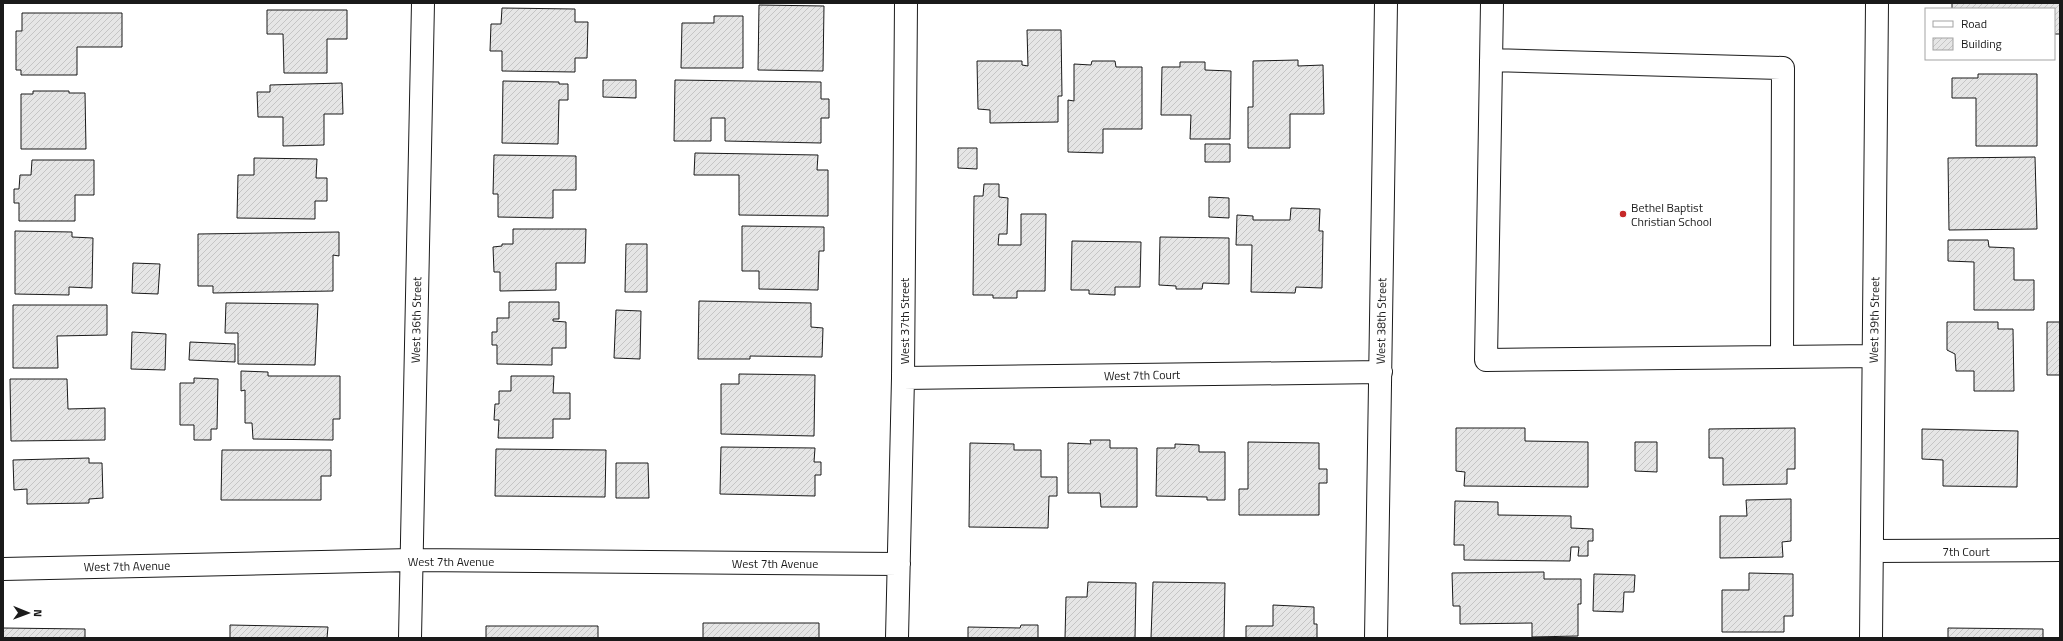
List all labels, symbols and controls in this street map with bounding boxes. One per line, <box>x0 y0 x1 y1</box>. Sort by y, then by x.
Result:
legend <box>1925 8 2055 60</box>
text: Road <box>1961 14 1987 33</box>
text: Building <box>1961 34 2002 53</box>
place label: Bethel Baptist Christian School <box>1631 198 1712 231</box>
marker: Bethel Baptist Christian School <box>1618 209 1628 219</box>
street label: West 36th Street <box>406 276 426 363</box>
street label: West 39th Street <box>1864 276 1884 363</box>
street label: West 37th Street <box>895 277 914 364</box>
street label: West 38th Street <box>1371 277 1391 364</box>
street label: West 7th Court <box>1104 365 1181 385</box>
street label: 7th Court <box>1942 542 1991 561</box>
street label: West 7th Avenue <box>408 552 494 571</box>
street label: West 7th Avenue <box>732 554 818 573</box>
street label: West 7th Avenue <box>84 556 170 576</box>
north arrow <box>8 593 48 633</box>
text: N <box>30 609 46 617</box>

